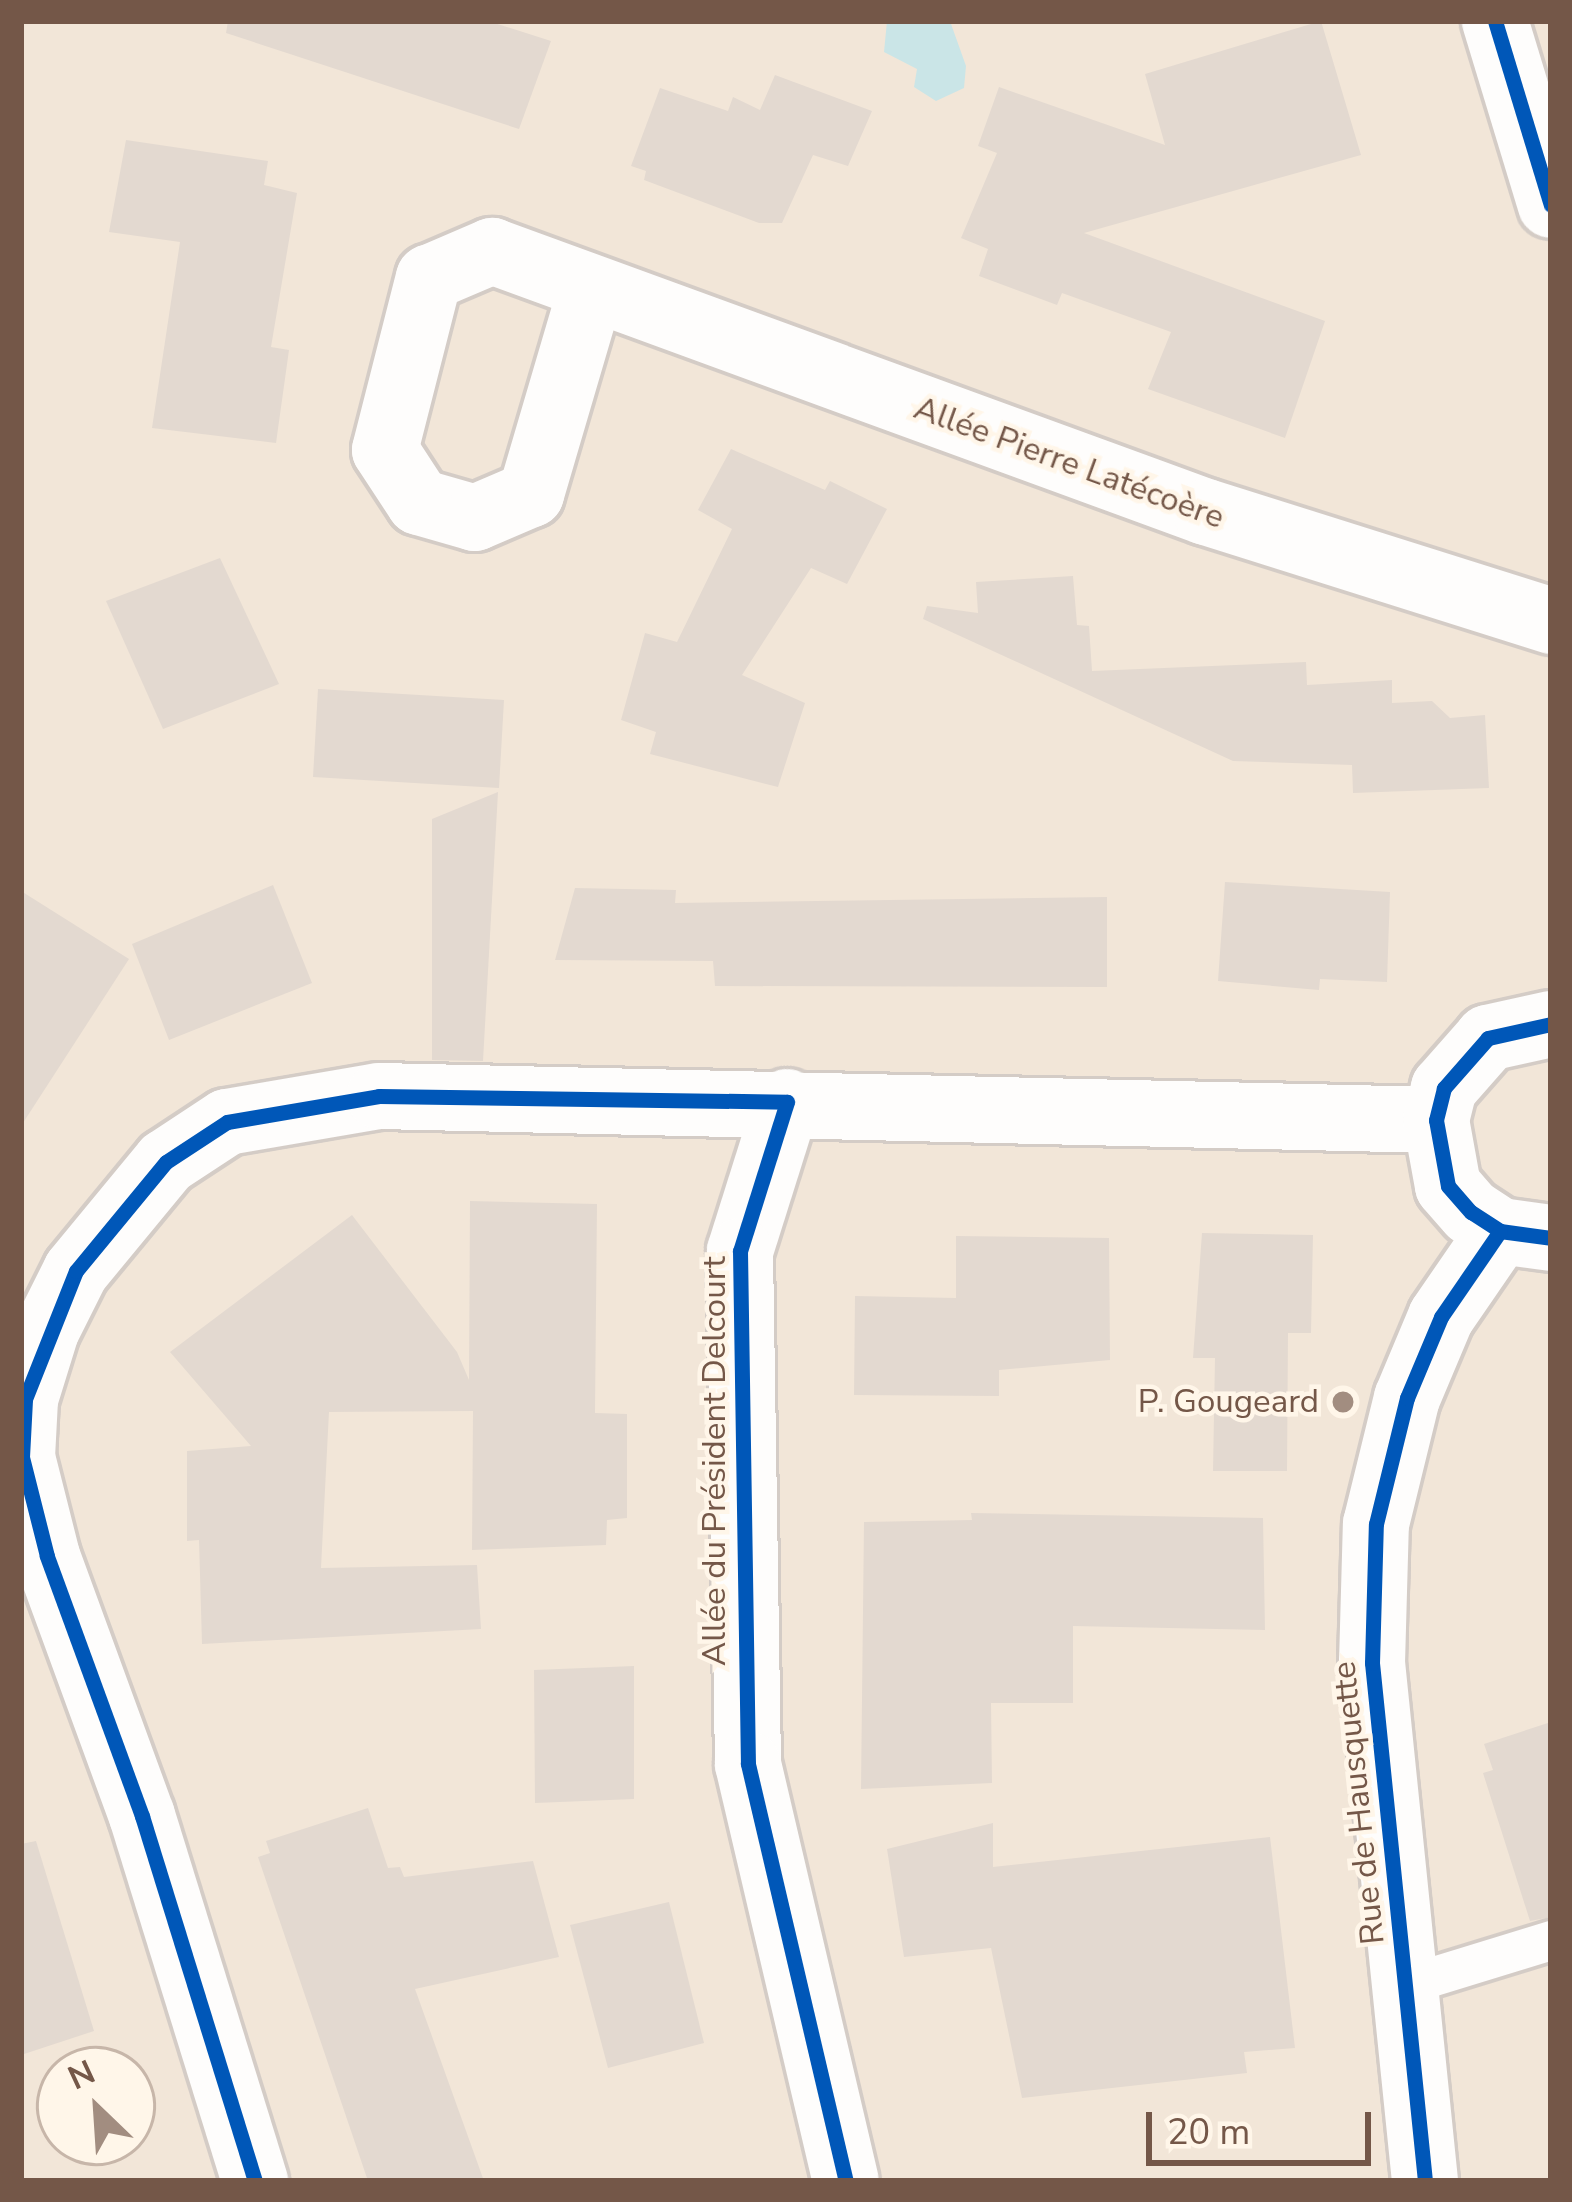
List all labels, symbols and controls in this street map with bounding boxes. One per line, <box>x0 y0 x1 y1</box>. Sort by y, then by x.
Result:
street label: Allée Pierre Latécoère <box>909 388 1229 538</box>
street label: Allée du Président Delcourt <box>695 1256 735 1666</box>
place label: P. Gougeard <box>1138 1382 1319 1422</box>
marker: P. Gougeard <box>1330 1389 1356 1415</box>
street label: Rue de Hausquette <box>1324 1660 1394 1946</box>
north arrow <box>36 2046 156 2166</box>
text: N <box>61 2050 103 2101</box>
scale bar <box>1152 2088 1377 2162</box>
text: 20 m <box>1167 2108 1250 2157</box>

